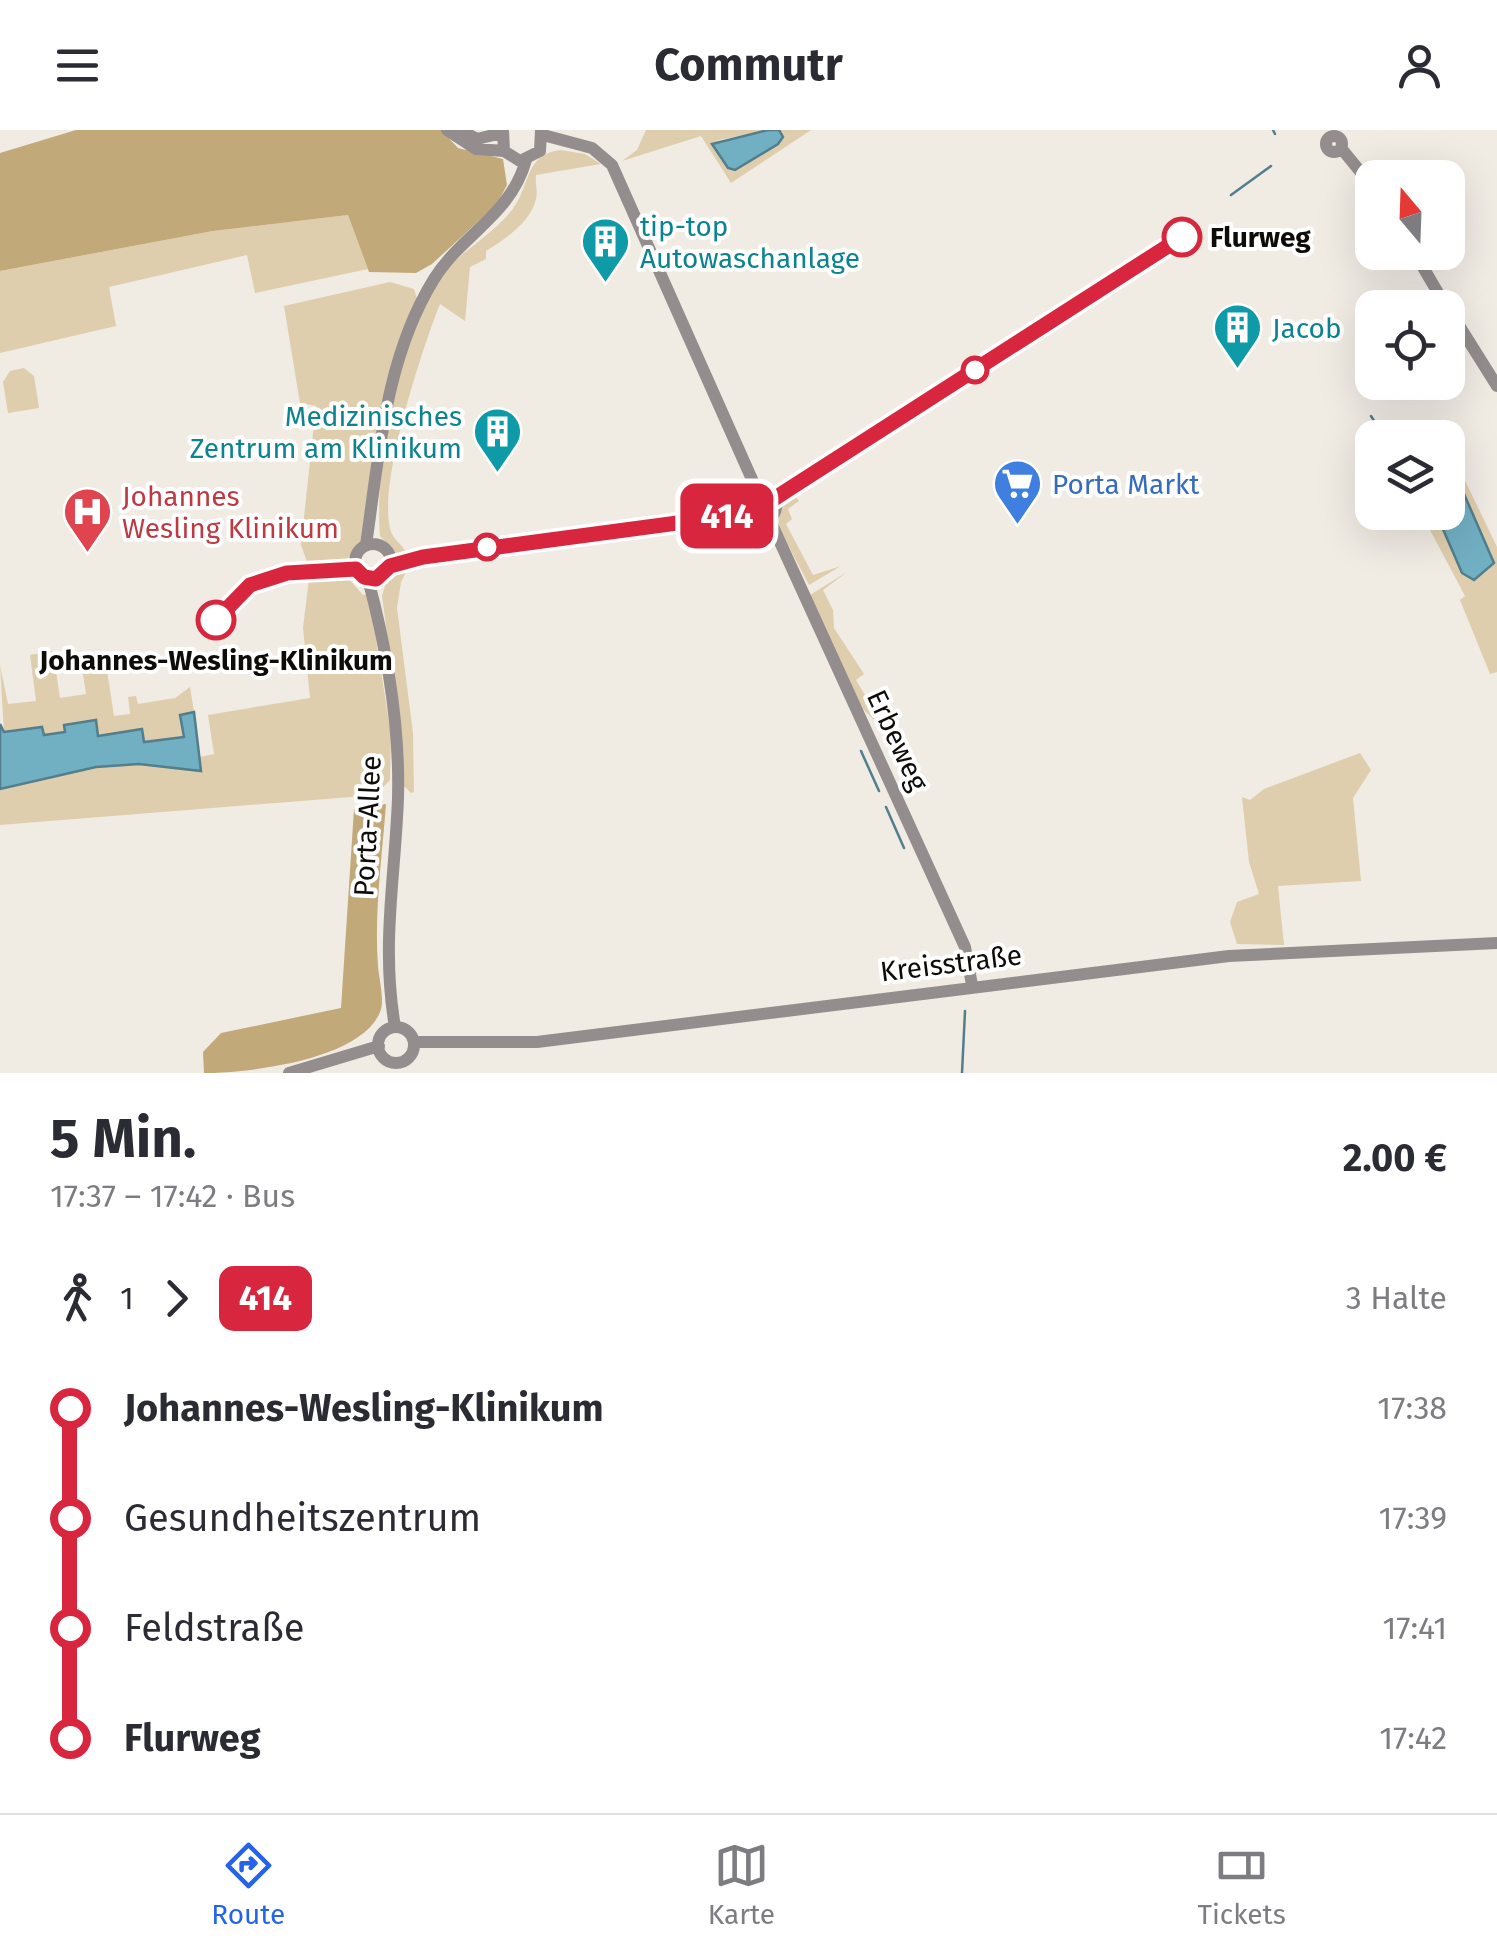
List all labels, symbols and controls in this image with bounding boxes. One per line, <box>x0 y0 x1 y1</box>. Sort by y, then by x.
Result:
icon: menu <box>50 38 105 93</box>
text: Commutr <box>654 38 843 92</box>
icon: person <box>1392 38 1447 93</box>
north arrow <box>1355 160 1465 270</box>
map controls <box>1355 160 1465 530</box>
place label: tip-top Autowaschanlage <box>640 210 860 275</box>
building icon: tip-top Autowaschanlage <box>579 216 631 284</box>
marker: Flurweg <box>1163 218 1201 256</box>
place label: Flurweg <box>1210 221 1311 254</box>
button: locate <box>1355 290 1465 400</box>
building icon: Jacob <box>1211 302 1263 370</box>
place label: Jacob <box>1272 312 1342 345</box>
unlabelled marker <box>962 357 988 383</box>
place label: Medizinisches Zentrum am Klinikum <box>190 400 462 465</box>
building icon: Medizinisches Zentrum am Klinikum <box>471 406 523 474</box>
button: layers <box>1355 420 1465 530</box>
supermarket icon: Porta Markt <box>991 458 1043 526</box>
place label: Porta Markt <box>1052 468 1200 501</box>
place label: Johannes Wesling Klinikum <box>122 480 339 545</box>
line badge: 414 <box>670 484 784 548</box>
hospital icon: Johannes Wesling Klinikum <box>61 486 113 554</box>
text: 414 <box>700 495 754 537</box>
unlabelled marker <box>474 534 500 560</box>
marker: Johannes-Wesling-Klinikum <box>197 601 235 639</box>
place label: Johannes-Wesling-Klinikum <box>38 644 393 677</box>
street label: Erbeweg <box>860 685 935 796</box>
street label: Porta-Allee <box>347 755 388 897</box>
street label: Kreisstraße <box>878 938 1024 989</box>
text: 5 Min. <box>50 1106 196 1172</box>
text: 2.00 € <box>1343 1135 1447 1181</box>
text: 17:37 – 17:42 · Bus <box>50 1177 295 1215</box>
icon: walk <box>50 1271 105 1326</box>
icon: forward <box>149 1271 204 1326</box>
text: 414 <box>239 1277 292 1319</box>
text: 1 <box>120 1279 134 1317</box>
text: 3 Halte <box>1346 1279 1447 1317</box>
text: Johannes-Wesling-Klinikum <box>124 1385 604 1431</box>
text: 17:38 <box>1377 1389 1447 1427</box>
text: Gesundheitszentrum <box>124 1495 481 1541</box>
text: 17:39 <box>1379 1499 1447 1537</box>
text: Feldstraße <box>124 1605 304 1651</box>
text: 17:41 <box>1382 1609 1447 1647</box>
text: Flurweg <box>124 1715 261 1761</box>
text: 17:42 <box>1379 1719 1447 1757</box>
tab: Route <box>211 1838 285 1931</box>
tab: Karte <box>708 1838 775 1931</box>
tab: Tickets <box>1197 1838 1286 1931</box>

